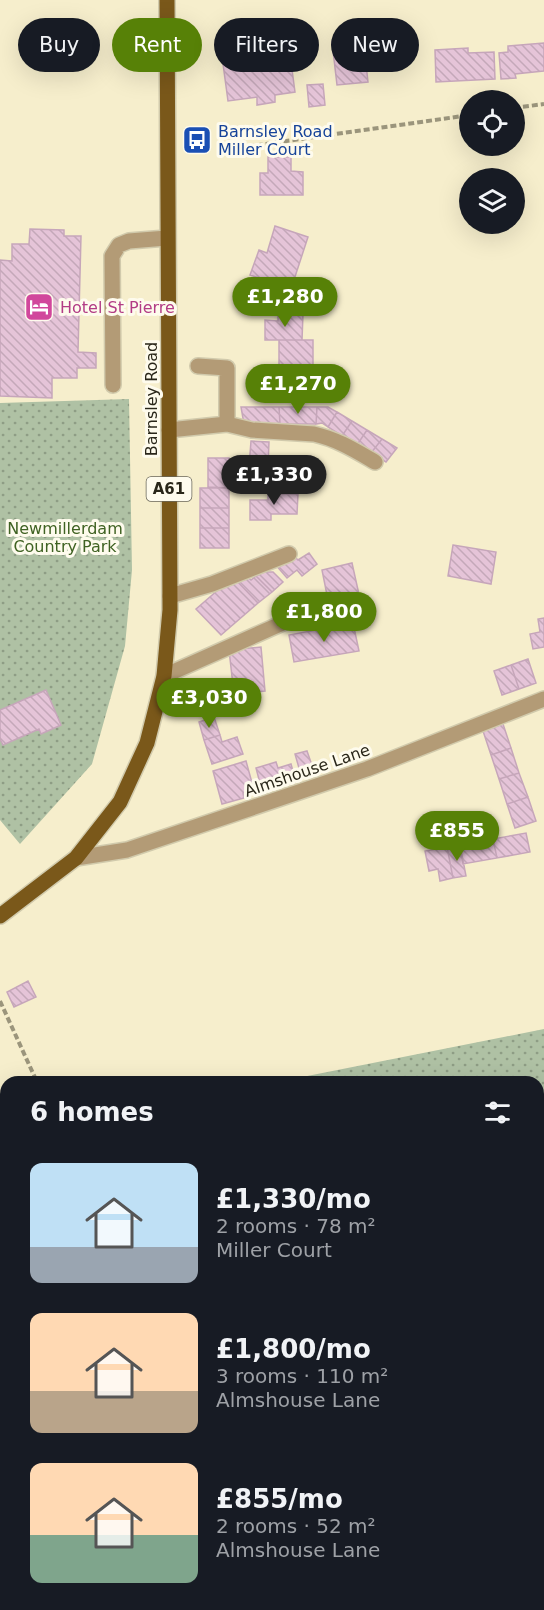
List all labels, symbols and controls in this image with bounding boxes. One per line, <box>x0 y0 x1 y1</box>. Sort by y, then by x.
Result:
chip: Buy <box>18 18 100 72</box>
chip: Rent <box>112 18 202 72</box>
chip: Filters <box>214 18 319 72</box>
chip: New <box>331 18 419 72</box>
map controls <box>459 90 525 234</box>
button: locate <box>459 90 525 156</box>
place label: Barnsley Road Miller Court <box>218 122 333 159</box>
bus stop icon: Barnsley Road Miller Court <box>181 124 213 156</box>
button: layers <box>459 168 525 234</box>
pin: £1,280 <box>236 277 334 328</box>
text: £1,280 <box>246 284 324 308</box>
hotel icon: Hotel St Pierre <box>23 291 55 323</box>
place label: Hotel St Pierre <box>60 298 175 317</box>
street label: Barnsley Road <box>142 342 161 456</box>
pin: £1,270 <box>249 364 347 415</box>
text: £1,270 <box>259 371 337 395</box>
pin: £1,330 <box>225 455 323 506</box>
text: £1,330 <box>235 462 313 486</box>
road number: A61 <box>146 477 192 501</box>
park label: Newmillerdam Country Park <box>7 519 123 556</box>
pin: £1,800 <box>275 592 373 643</box>
text: £1,800 <box>285 599 363 623</box>
pin: £3,030 <box>160 678 258 729</box>
text: £3,030 <box>170 685 248 709</box>
street label: Almshouse Lane <box>242 740 372 801</box>
pin: £855 <box>421 811 493 862</box>
text: £855 <box>429 818 485 842</box>
icon: filters <box>481 1096 514 1129</box>
text: 6 homes <box>30 1097 154 1127</box>
text: £1,330/mo <box>216 1184 371 1214</box>
icon: home <box>78 1187 150 1259</box>
text: 2 rooms · 78 m² <box>216 1214 376 1238</box>
text: Miller Court <box>216 1238 332 1262</box>
text: £1,800/mo <box>216 1334 371 1364</box>
icon: home <box>78 1337 150 1409</box>
text: 3 rooms · 110 m² <box>216 1364 388 1388</box>
text: Almshouse Lane <box>216 1388 380 1412</box>
text: £855/mo <box>216 1484 343 1514</box>
icon: home <box>78 1487 150 1559</box>
text: 2 rooms · 52 m² <box>216 1514 376 1538</box>
text: Almshouse Lane <box>216 1538 380 1562</box>

